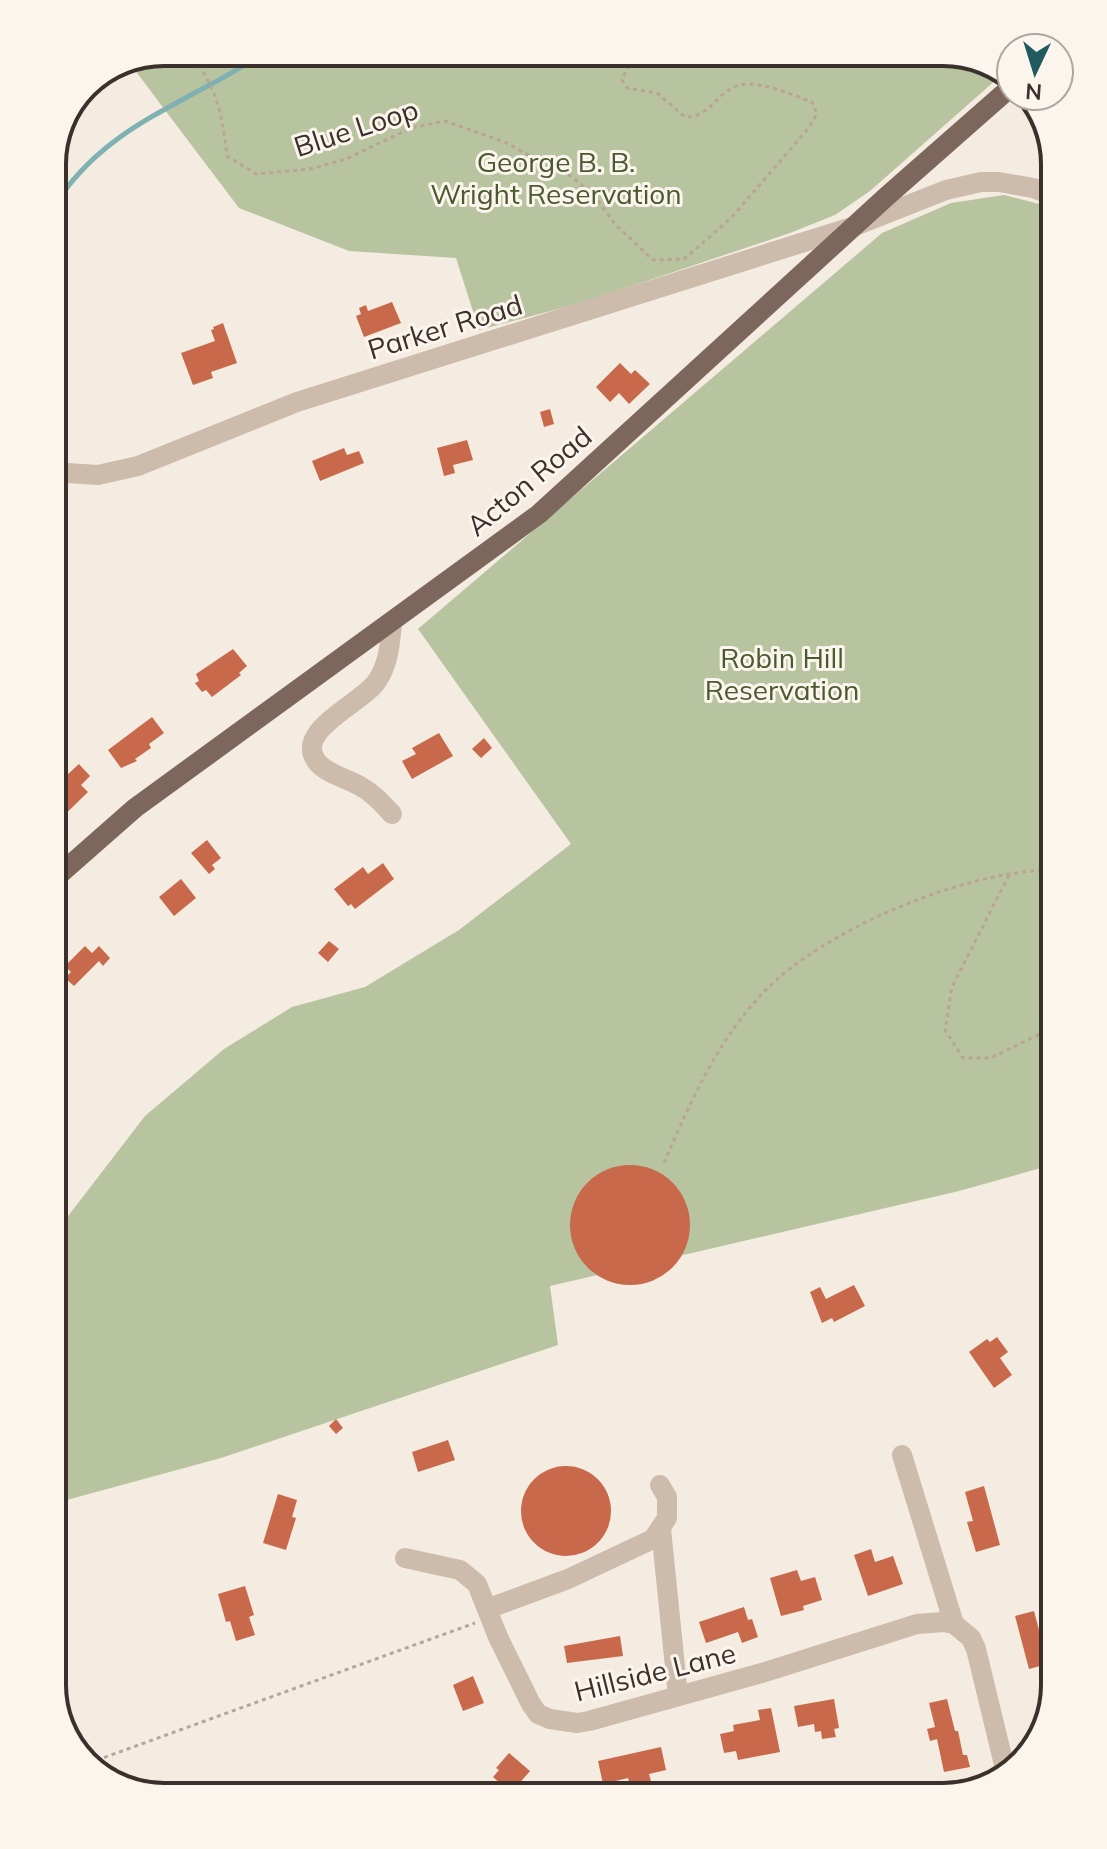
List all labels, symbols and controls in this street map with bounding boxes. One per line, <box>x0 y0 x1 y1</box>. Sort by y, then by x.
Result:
north arrow <box>995 32 1075 112</box>
text: N <box>1024 77 1043 106</box>
street label: Blue Loop <box>289 91 422 164</box>
park label: George B. B. Wright Reservation <box>430 144 682 211</box>
street label: Parker Road <box>363 286 526 367</box>
street label: Acton Road <box>459 418 598 543</box>
park label: Robin Hill Reservation <box>705 640 859 707</box>
street label: Hillside Lane <box>571 1635 739 1708</box>

